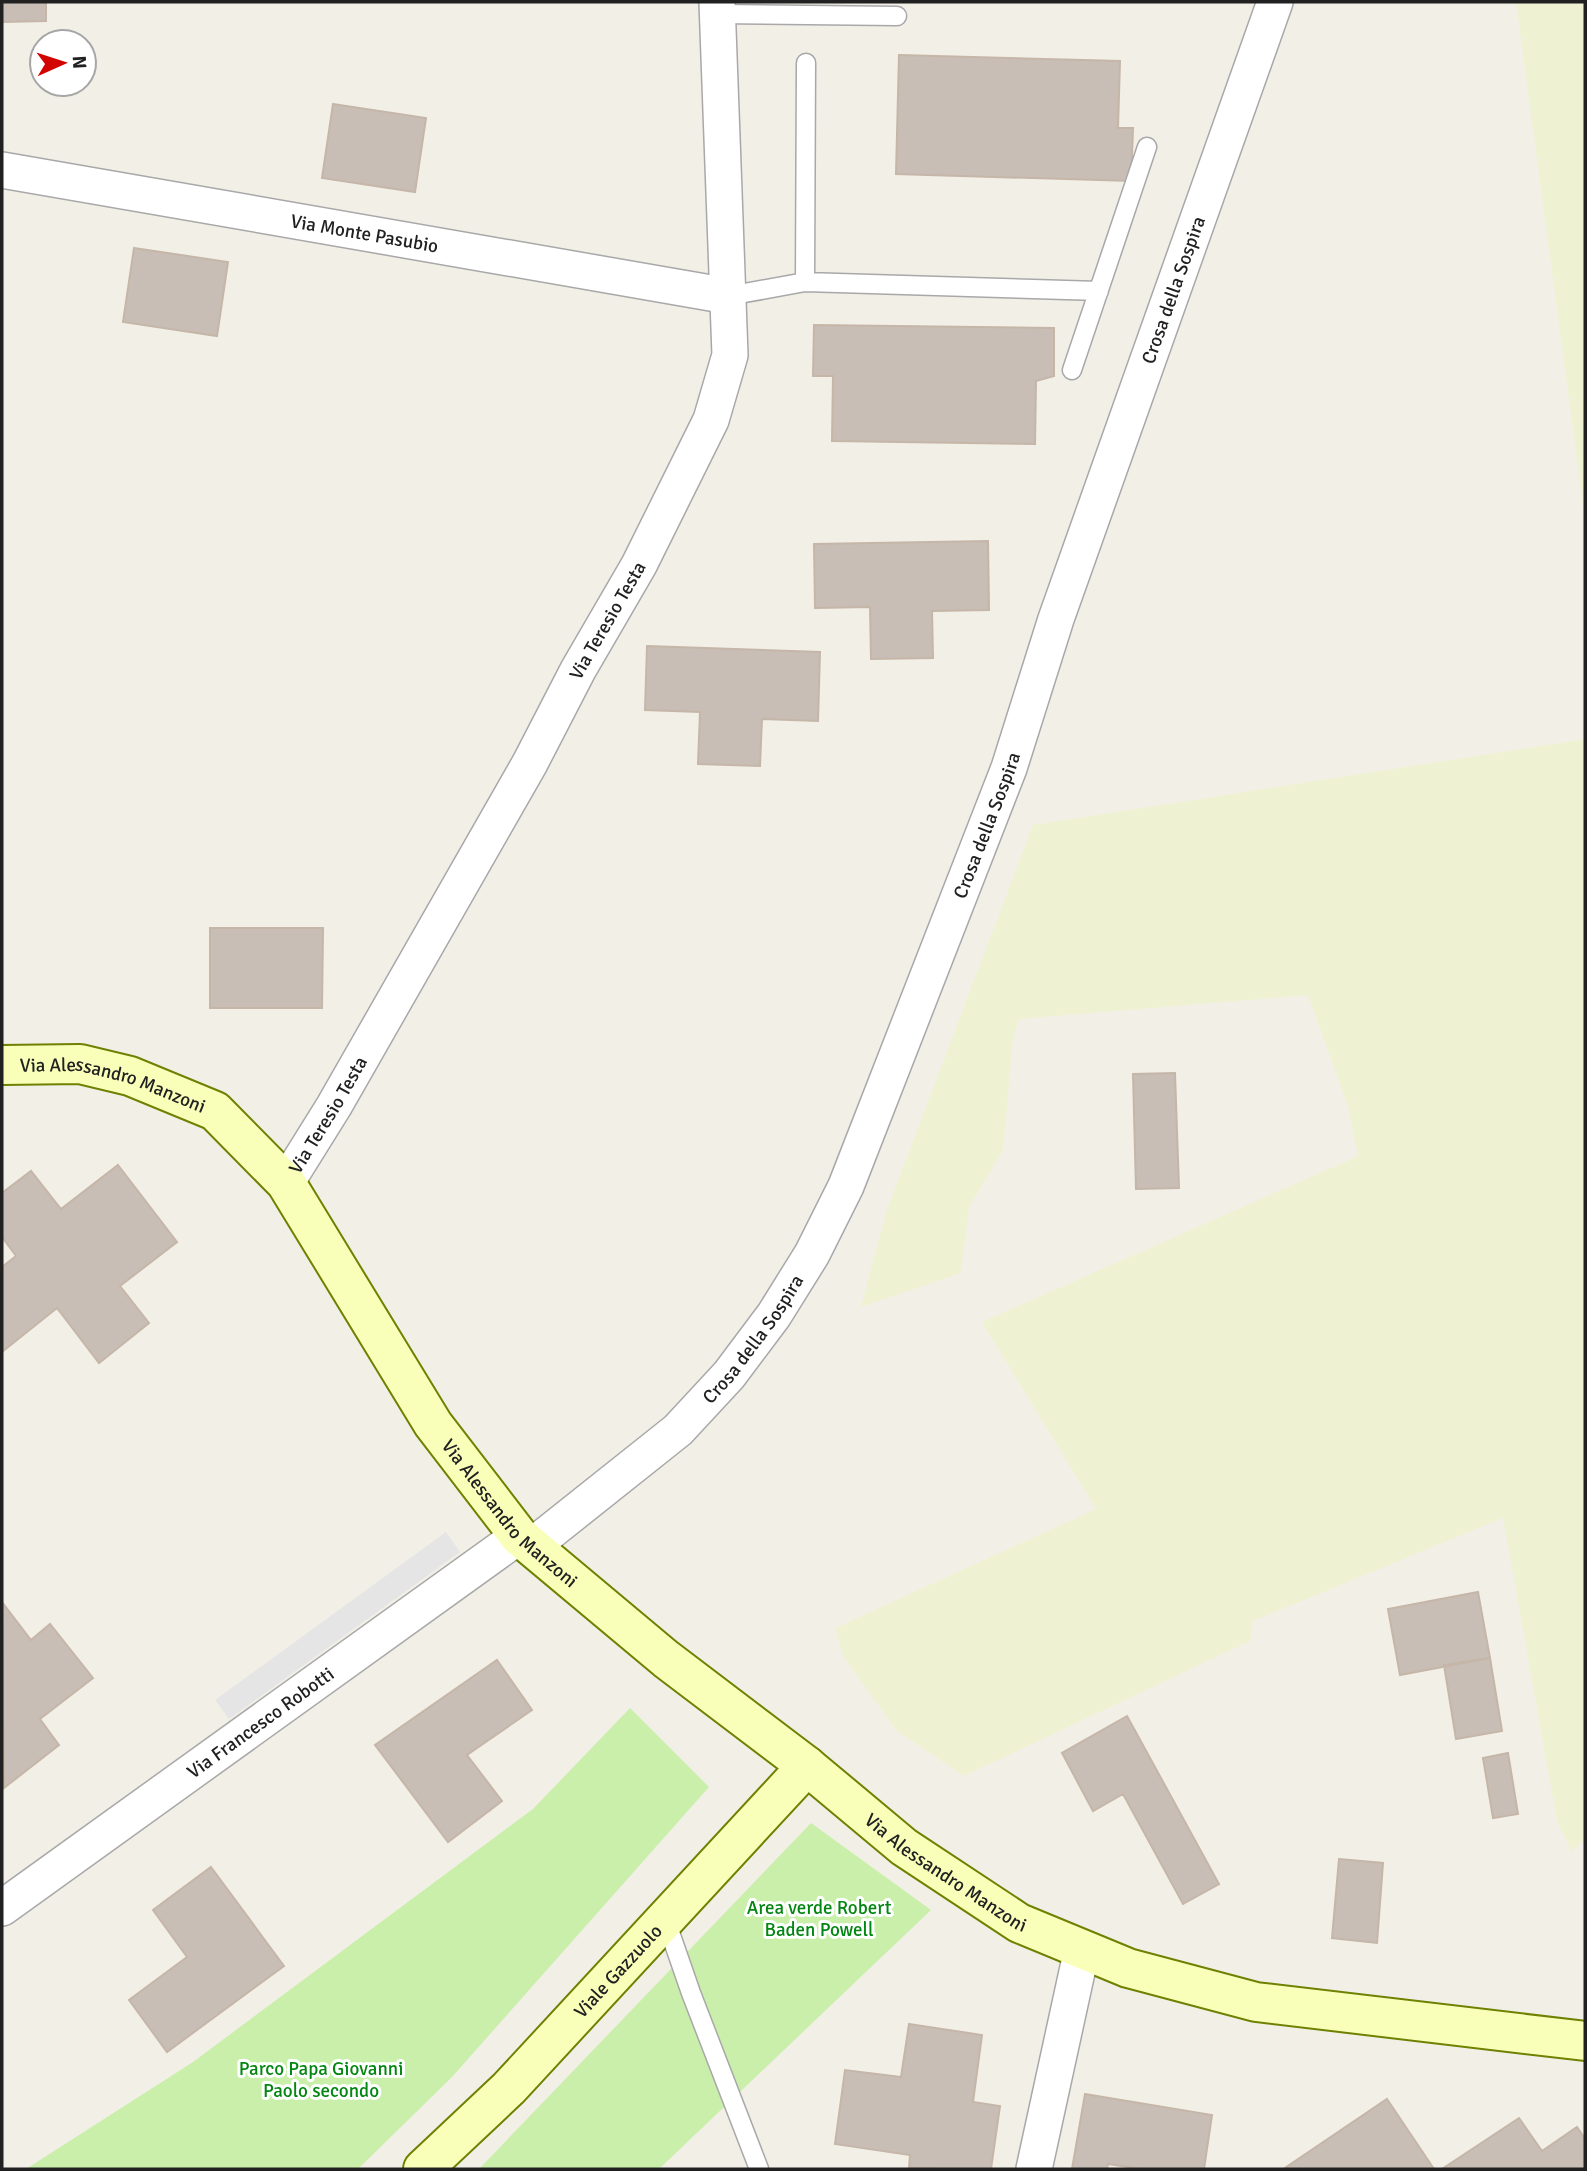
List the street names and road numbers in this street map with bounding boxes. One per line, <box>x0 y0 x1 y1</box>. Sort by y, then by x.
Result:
street label: Via Monte Pasubio <box>289 209 440 259</box>
street label: Crosa della Sospira <box>1137 213 1211 367</box>
street label: Via Teresio Testa <box>564 557 652 684</box>
street label: Crosa della Sospira <box>948 749 1026 902</box>
street label: Via Alessandro Manzoni <box>19 1052 209 1119</box>
street label: Via Teresio Testa <box>284 1052 373 1178</box>
street label: Crosa della Sospira <box>698 1270 809 1409</box>
street label: Via Alessandro Manzoni <box>436 1435 582 1593</box>
street label: Via Francesco Robotti <box>183 1662 339 1784</box>
street label: Via Alessandro Manzoni <box>859 1808 1030 1938</box>
street label: Viale Gazzuolo <box>569 1919 668 2023</box>

